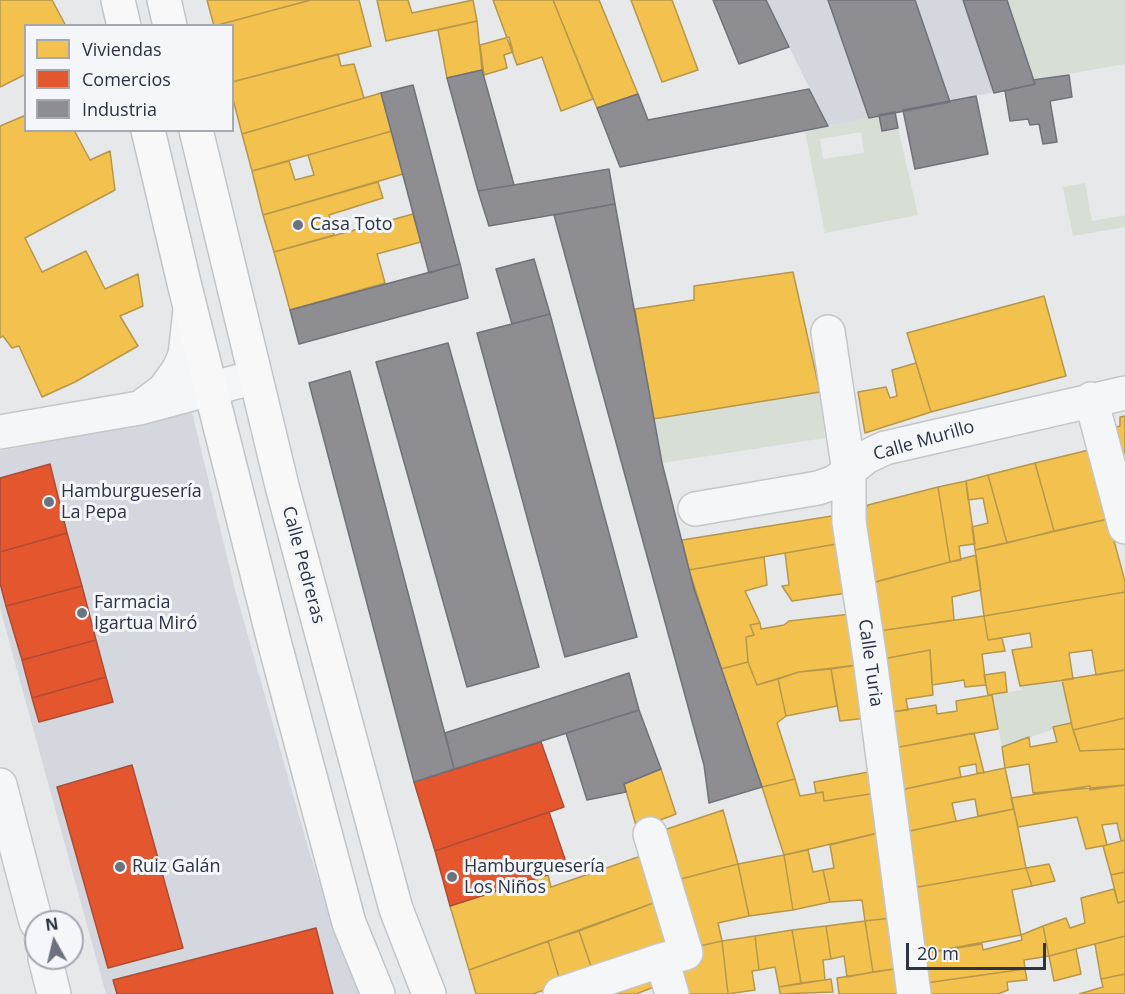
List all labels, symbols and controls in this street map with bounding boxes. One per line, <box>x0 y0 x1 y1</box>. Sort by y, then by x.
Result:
legend <box>24 24 234 132</box>
text: Viviendas <box>82 37 162 61</box>
text: Comercios <box>82 67 171 91</box>
text: Industria <box>82 97 157 121</box>
place label: Casa Toto <box>310 214 393 236</box>
marker: Casa Toto <box>291 218 305 232</box>
street label: Calle Murillo <box>871 416 977 466</box>
place label: Hamburguesería La Pepa <box>61 481 202 524</box>
marker: Hamburguesería La Pepa <box>42 495 56 509</box>
street label: Calle Pedreras <box>277 504 329 626</box>
place label: Farmacia Igartua Miró <box>94 592 197 634</box>
marker: Farmacia Igartua Miró <box>75 606 89 620</box>
street label: Calle Turia <box>853 618 887 708</box>
place label: Ruiz Galán <box>132 856 220 878</box>
place label: Hamburguesería Los Niños <box>464 856 605 898</box>
marker: Ruiz Galán <box>113 860 127 874</box>
marker: Hamburguesería Los Niños <box>445 870 459 884</box>
north arrow <box>24 910 84 970</box>
text: N <box>44 912 60 936</box>
scale bar <box>909 931 1048 969</box>
text: 20 m <box>917 941 959 965</box>

